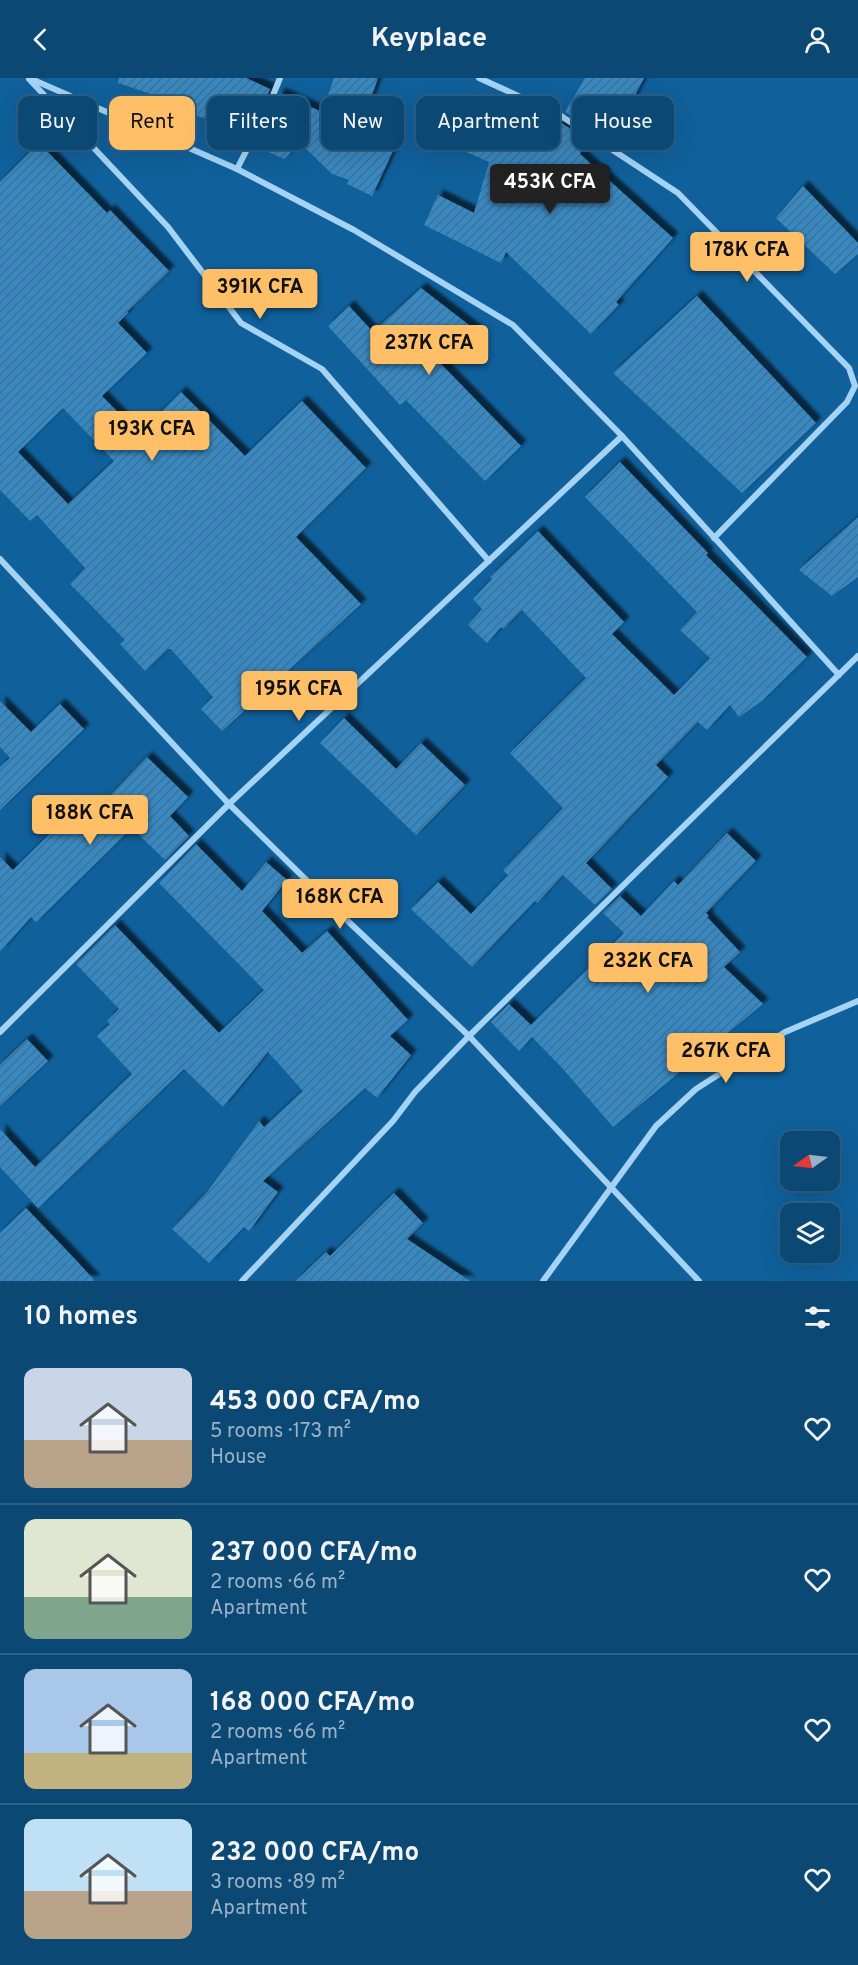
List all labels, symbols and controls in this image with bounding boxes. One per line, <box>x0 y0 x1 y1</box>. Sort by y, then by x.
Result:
text: Keyplace <box>371 22 487 56</box>
icon: back <box>24 23 57 56</box>
icon: person <box>801 23 834 56</box>
chip: Buy <box>18 96 97 150</box>
chip: Rent <box>109 96 195 150</box>
chip: Filters <box>207 96 309 150</box>
chip: New <box>321 96 404 150</box>
chip: Apartment <box>416 96 560 150</box>
chip: House <box>572 96 674 150</box>
pin: 453K CFA <box>488 164 612 215</box>
text: 453K CFA <box>504 170 596 196</box>
pin: 178K CFA <box>685 232 809 283</box>
text: 178K CFA <box>704 238 790 264</box>
pin: 391K CFA <box>198 269 322 320</box>
text: 391K CFA <box>216 275 304 301</box>
pin: 237K CFA <box>367 325 491 376</box>
text: 237K CFA <box>384 331 474 357</box>
pin: 193K CFA <box>90 411 214 462</box>
text: 193K CFA <box>108 417 196 443</box>
pin: 195K CFA <box>237 671 361 722</box>
text: 195K CFA <box>255 677 343 703</box>
pin: 188K CFA <box>28 795 152 846</box>
text: 188K CFA <box>46 801 134 827</box>
pin: 168K CFA <box>278 879 402 930</box>
text: 168K CFA <box>296 885 384 911</box>
pin: 232K CFA <box>586 943 710 994</box>
text: 232K CFA <box>602 949 694 975</box>
pin: 267K CFA <box>664 1033 788 1084</box>
text: 267K CFA <box>681 1039 771 1065</box>
north arrow <box>780 1131 840 1191</box>
map controls <box>780 1131 840 1263</box>
button: layers <box>780 1203 840 1263</box>
text: 10 homes <box>24 1301 138 1334</box>
icon: filters <box>801 1301 834 1334</box>
text: 453 000 CFA/mo <box>210 1386 421 1419</box>
icon: home <box>72 1392 144 1464</box>
icon: heart <box>801 1412 834 1445</box>
text: 5 rooms · 173 m² <box>210 1419 351 1445</box>
text: House <box>210 1445 266 1471</box>
text: 237 000 CFA/mo <box>210 1537 417 1570</box>
icon: home <box>72 1543 144 1615</box>
icon: heart <box>801 1563 834 1596</box>
text: 2 rooms · 66 m² <box>210 1570 345 1596</box>
text: Apartment <box>210 1596 308 1622</box>
text: 168 000 CFA/mo <box>210 1687 415 1720</box>
icon: home <box>72 1693 144 1765</box>
icon: heart <box>801 1713 834 1746</box>
text: 2 rooms · 66 m² <box>210 1720 345 1746</box>
text: Apartment <box>210 1746 308 1772</box>
text: 232 000 CFA/mo <box>210 1837 419 1870</box>
icon: home <box>72 1843 144 1915</box>
icon: heart <box>801 1863 834 1896</box>
text: 3 rooms · 89 m² <box>210 1870 345 1896</box>
text: Apartment <box>210 1896 308 1922</box>

